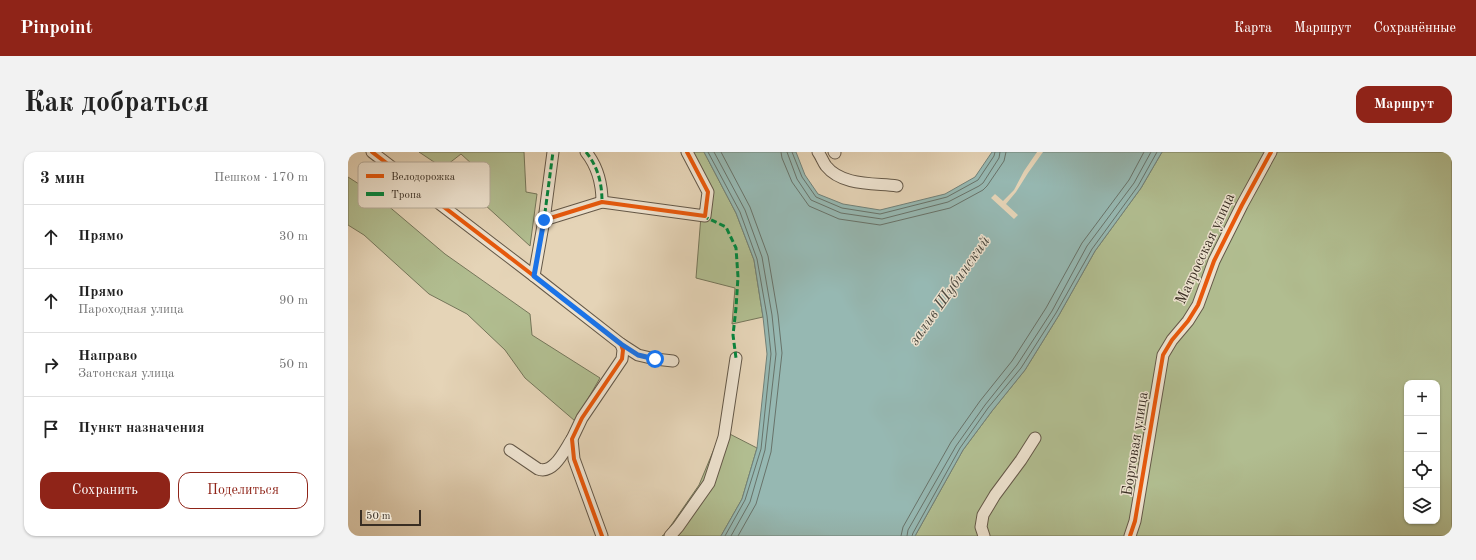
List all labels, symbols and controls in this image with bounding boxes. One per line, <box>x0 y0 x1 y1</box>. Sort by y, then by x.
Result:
text: Pinpoint <box>20 19 93 38</box>
text: Карта <box>1234 21 1272 35</box>
text: Маршрут <box>1294 21 1351 35</box>
text: Сохранённые <box>1373 21 1456 35</box>
button: Маршрут <box>1356 86 1452 123</box>
text: Как добраться <box>24 90 209 118</box>
legend <box>358 162 490 208</box>
text: 3 мин <box>40 170 85 187</box>
text: Пешком · 170 m <box>214 171 308 184</box>
text: Велодорожка <box>391 172 456 183</box>
text: Тропа <box>391 190 422 201</box>
street label: Матросская улица <box>1174 191 1239 307</box>
route end <box>535 211 553 229</box>
icon: ahead <box>40 226 62 248</box>
text: Прямо <box>78 229 124 244</box>
text: 30 m <box>279 230 308 243</box>
water label: залив Шубинский <box>906 233 994 349</box>
text: Прямо <box>78 285 124 300</box>
icon: ahead <box>40 290 62 312</box>
text: 90 m <box>279 294 308 307</box>
text: Пароходная улица <box>78 303 184 316</box>
text: Направо <box>78 349 137 364</box>
route start <box>646 350 664 368</box>
icon: right <box>40 354 62 376</box>
text: 50 m <box>279 358 308 371</box>
text: Затонская улица <box>78 367 175 380</box>
map controls <box>1404 380 1440 524</box>
button: + <box>1404 380 1440 416</box>
street label: Бортовая улица <box>1120 390 1152 497</box>
button: − <box>1404 416 1440 452</box>
icon: arrive <box>40 418 62 440</box>
text: Пункт назначения <box>78 421 205 436</box>
button: locate <box>1404 452 1440 488</box>
button: Сохранить <box>40 472 170 509</box>
button: Поделиться <box>178 472 308 509</box>
button: layers <box>1404 488 1440 524</box>
scale bar <box>360 508 421 527</box>
text: 50 m <box>366 511 391 522</box>

